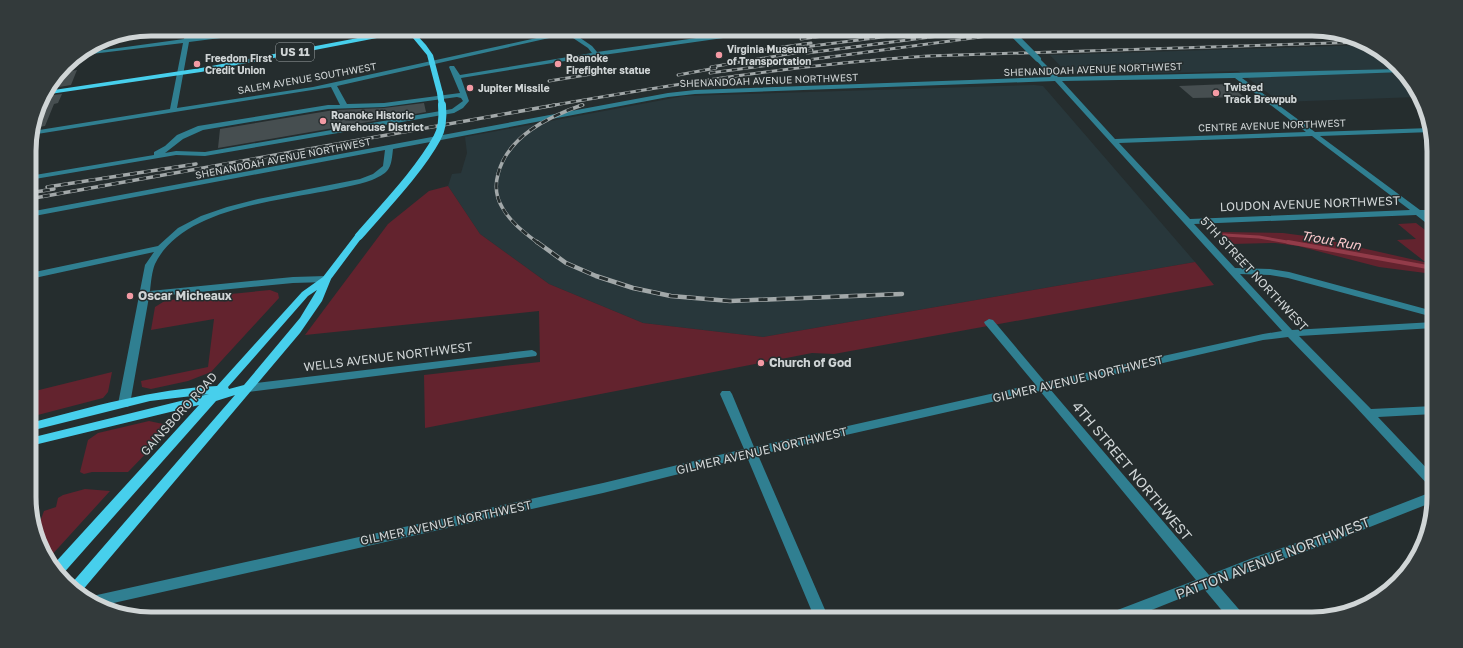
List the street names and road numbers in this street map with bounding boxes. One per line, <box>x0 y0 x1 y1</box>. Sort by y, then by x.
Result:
road number: US 11 <box>276 43 314 61</box>
street label: SALEM AVENUE SOUTHWEST <box>236 60 378 96</box>
street label: SHENANDOAH AVENUE NORTHWEST <box>1003 60 1183 78</box>
street label: SHENANDOAH AVENUE NORTHWEST <box>679 71 859 89</box>
street label: CENTRE AVENUE NORTHWEST <box>1198 116 1346 134</box>
street label: SHENANDOAH AVENUE NORTHWEST <box>194 135 372 181</box>
street label: LOUDON AVENUE NORTHWEST <box>1220 193 1401 214</box>
street label: 5TH STREET NORTHWEST <box>1197 213 1312 335</box>
street label: WELLS AVENUE NORTHWEST <box>303 339 474 374</box>
street label: GILMER AVENUE NORTHWEST <box>991 351 1165 405</box>
street label: GAINSBORO ROAD <box>137 369 220 458</box>
street label: 4TH STREET NORTHWEST <box>1069 397 1196 544</box>
street label: GILMER AVENUE NORTHWEST <box>675 423 849 477</box>
street label: GILMER AVENUE NORTHWEST <box>359 497 534 548</box>
street label: PATTON AVENUE NORTHWEST <box>1173 512 1373 602</box>

